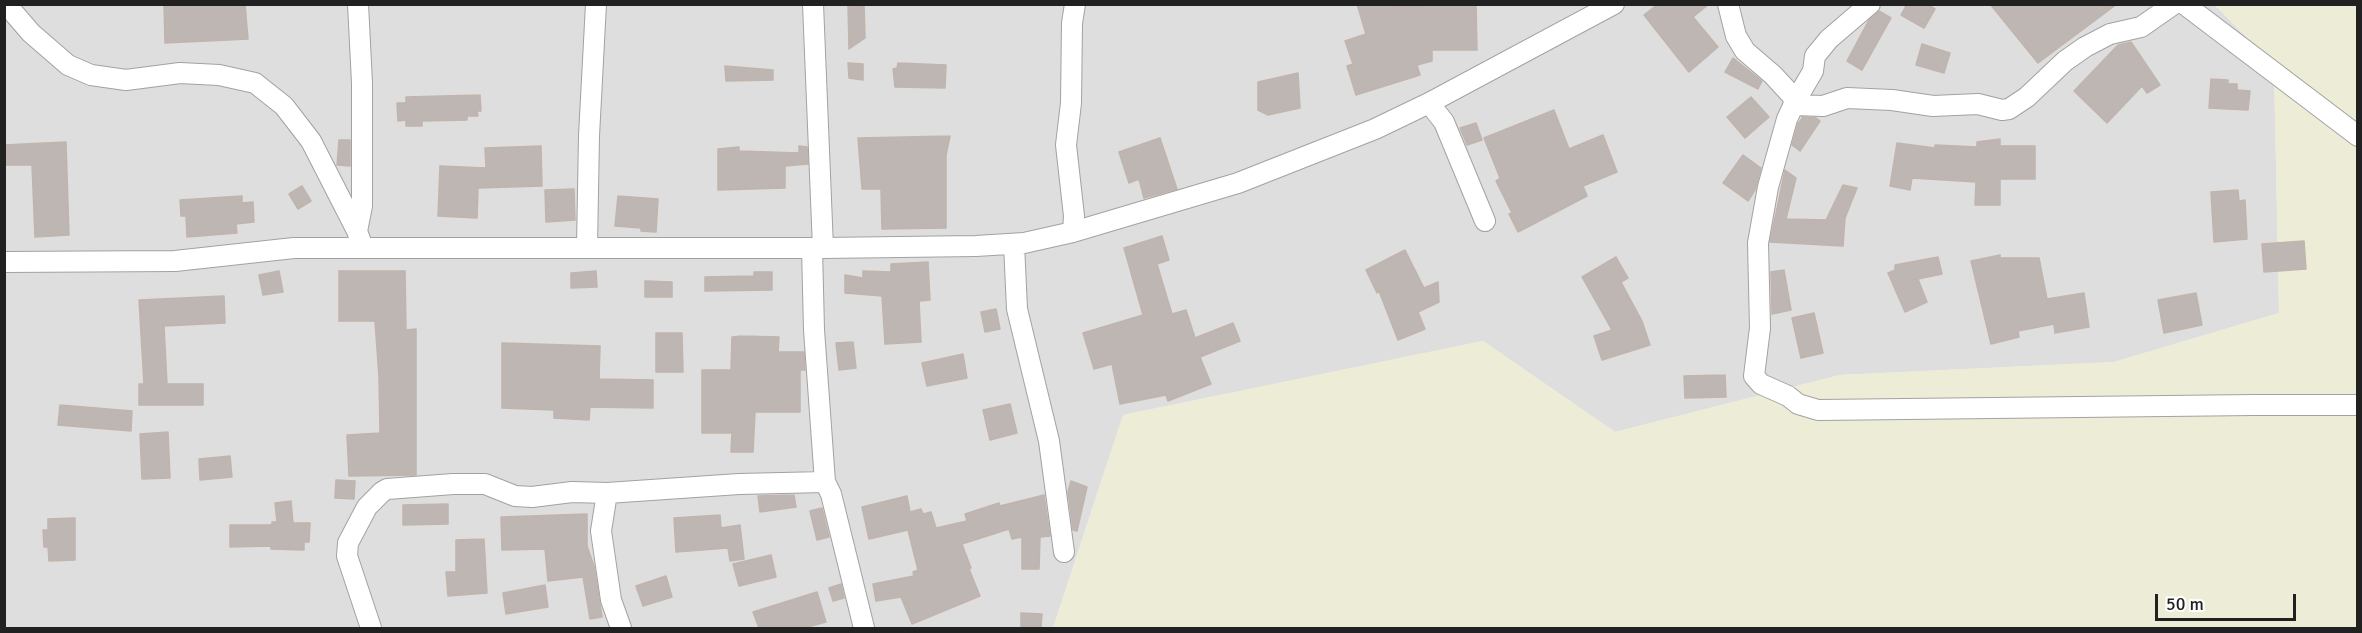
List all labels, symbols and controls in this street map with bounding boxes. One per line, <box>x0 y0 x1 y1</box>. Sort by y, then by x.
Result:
scale bar <box>2158 582 2299 620</box>
text: 50 m <box>2166 593 2204 615</box>

